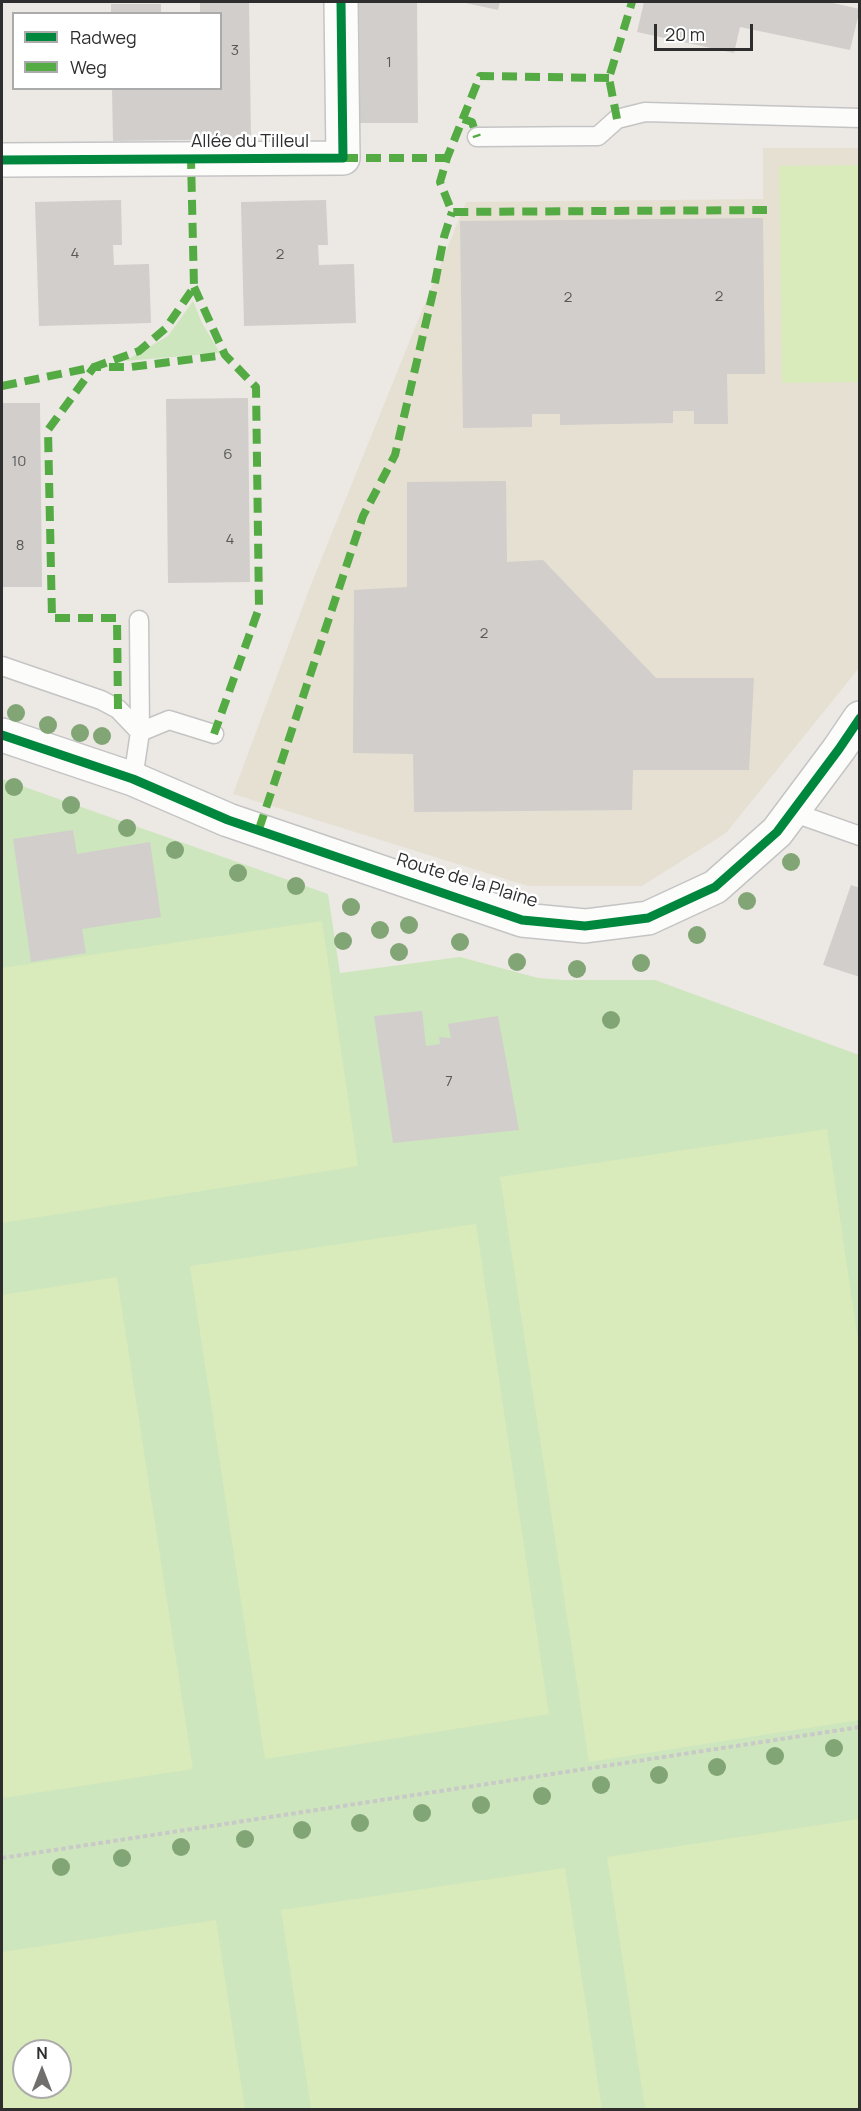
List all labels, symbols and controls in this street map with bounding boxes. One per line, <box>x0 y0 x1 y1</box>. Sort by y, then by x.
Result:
legend <box>12 12 222 90</box>
scale bar <box>657 12 756 50</box>
text: 20 m <box>665 22 705 46</box>
text: Radweg <box>70 25 137 49</box>
house number: 3 <box>231 42 239 60</box>
house number: 1 <box>386 54 392 72</box>
text: Weg <box>70 55 107 79</box>
street label: Allée du Tilleul <box>191 131 309 153</box>
house number: 4 <box>71 245 79 263</box>
house number: 2 <box>276 246 284 264</box>
house number: 2 <box>715 288 723 306</box>
house number: 2 <box>564 289 572 307</box>
house number: 6 <box>223 446 233 464</box>
house number: 10 <box>12 453 26 471</box>
house number: 4 <box>226 531 234 549</box>
house number: 8 <box>16 537 24 555</box>
house number: 2 <box>480 625 488 643</box>
street label: Route de la Plaine <box>394 849 540 913</box>
house number: 7 <box>445 1073 453 1091</box>
north arrow <box>12 2039 72 2099</box>
text: N <box>36 2042 48 2064</box>

